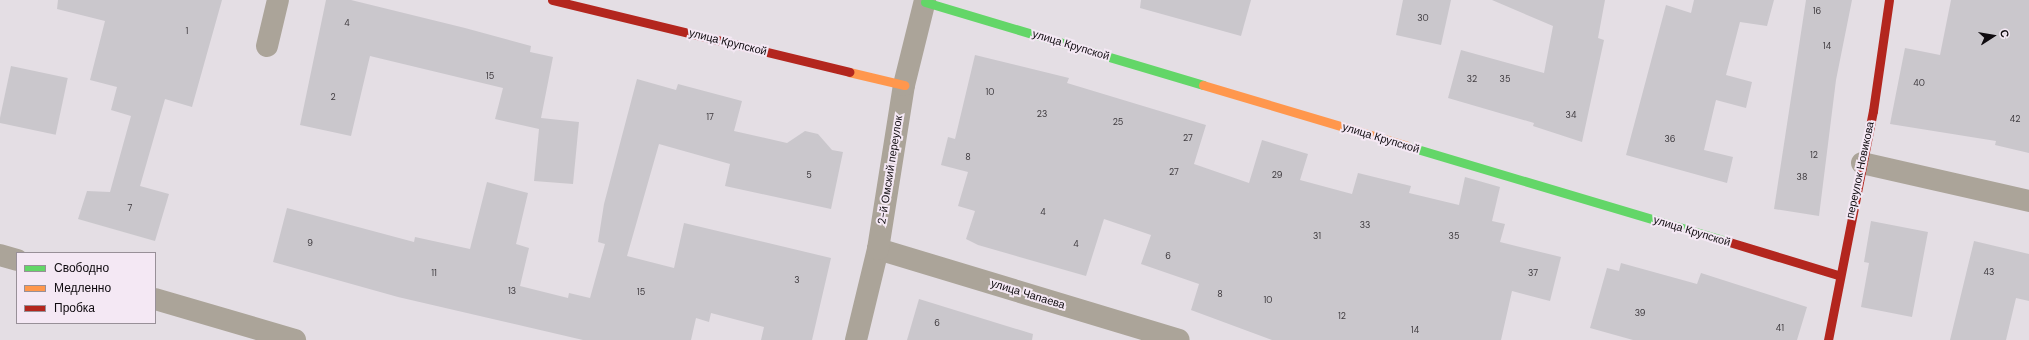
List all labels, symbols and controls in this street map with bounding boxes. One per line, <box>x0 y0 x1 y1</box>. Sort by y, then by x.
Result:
house number: 16 <box>1813 6 1821 16</box>
house number: 30 <box>1417 13 1429 23</box>
north arrow <box>1973 16 2013 56</box>
house number: 4 <box>344 18 350 28</box>
house number: 1 <box>186 26 188 36</box>
street label: улица Крупской <box>688 26 768 58</box>
street label: улица Крупской <box>1031 27 1111 63</box>
text: С <box>1997 28 2012 39</box>
house number: 14 <box>1823 41 1831 51</box>
house number: 15 <box>486 71 494 81</box>
house number: 32 <box>1467 74 1477 84</box>
house number: 35 <box>1500 74 1510 84</box>
house number: 40 <box>1913 78 1925 88</box>
house number: 10 <box>986 87 994 97</box>
house number: 2 <box>330 92 336 102</box>
house number: 23 <box>1037 109 1047 119</box>
house number: 34 <box>1566 110 1576 120</box>
house number: 17 <box>706 112 714 122</box>
house number: 42 <box>2010 114 2020 124</box>
street label: 2-й Омский переулок <box>875 115 905 225</box>
house number: 25 <box>1113 117 1123 127</box>
street label: улица Крупской <box>1341 120 1421 156</box>
street label: переулок Новикова <box>1843 120 1877 220</box>
house number: 27 <box>1183 133 1193 143</box>
house number: 36 <box>1665 134 1675 144</box>
house number: 12 <box>1810 150 1818 160</box>
house number: 8 <box>965 152 971 162</box>
house number: 27 <box>1169 167 1179 177</box>
house number: 5 <box>806 170 812 180</box>
house number: 29 <box>1272 170 1282 180</box>
house number: 38 <box>1797 172 1807 182</box>
house number: 7 <box>128 203 132 213</box>
house number: 4 <box>1040 207 1046 217</box>
street label: улица Крупской <box>1652 213 1732 249</box>
house number: 33 <box>1360 220 1370 230</box>
house number: 31 <box>1313 231 1321 241</box>
house number: 35 <box>1449 231 1459 241</box>
house number: 9 <box>307 238 313 248</box>
house number: 4 <box>1073 239 1079 249</box>
house number: 6 <box>1165 251 1171 261</box>
legend <box>16 252 156 324</box>
text: Свободно <box>54 260 109 276</box>
house number: 43 <box>1984 267 1994 277</box>
house number: 11 <box>431 268 437 278</box>
house number: 37 <box>1528 268 1538 278</box>
house number: 3 <box>794 275 800 285</box>
street label: улица Чапаева <box>989 276 1067 312</box>
text: Медленно <box>54 280 111 296</box>
house number: 13 <box>508 286 516 296</box>
house number: 15 <box>637 287 645 297</box>
house number: 8 <box>1217 289 1223 299</box>
house number: 10 <box>1264 295 1272 305</box>
text: Пробка <box>54 300 95 316</box>
house number: 39 <box>1635 308 1645 318</box>
house number: 12 <box>1338 311 1346 321</box>
house number: 6 <box>934 318 940 328</box>
house number: 41 <box>1776 323 1784 333</box>
house number: 14 <box>1411 325 1419 335</box>

